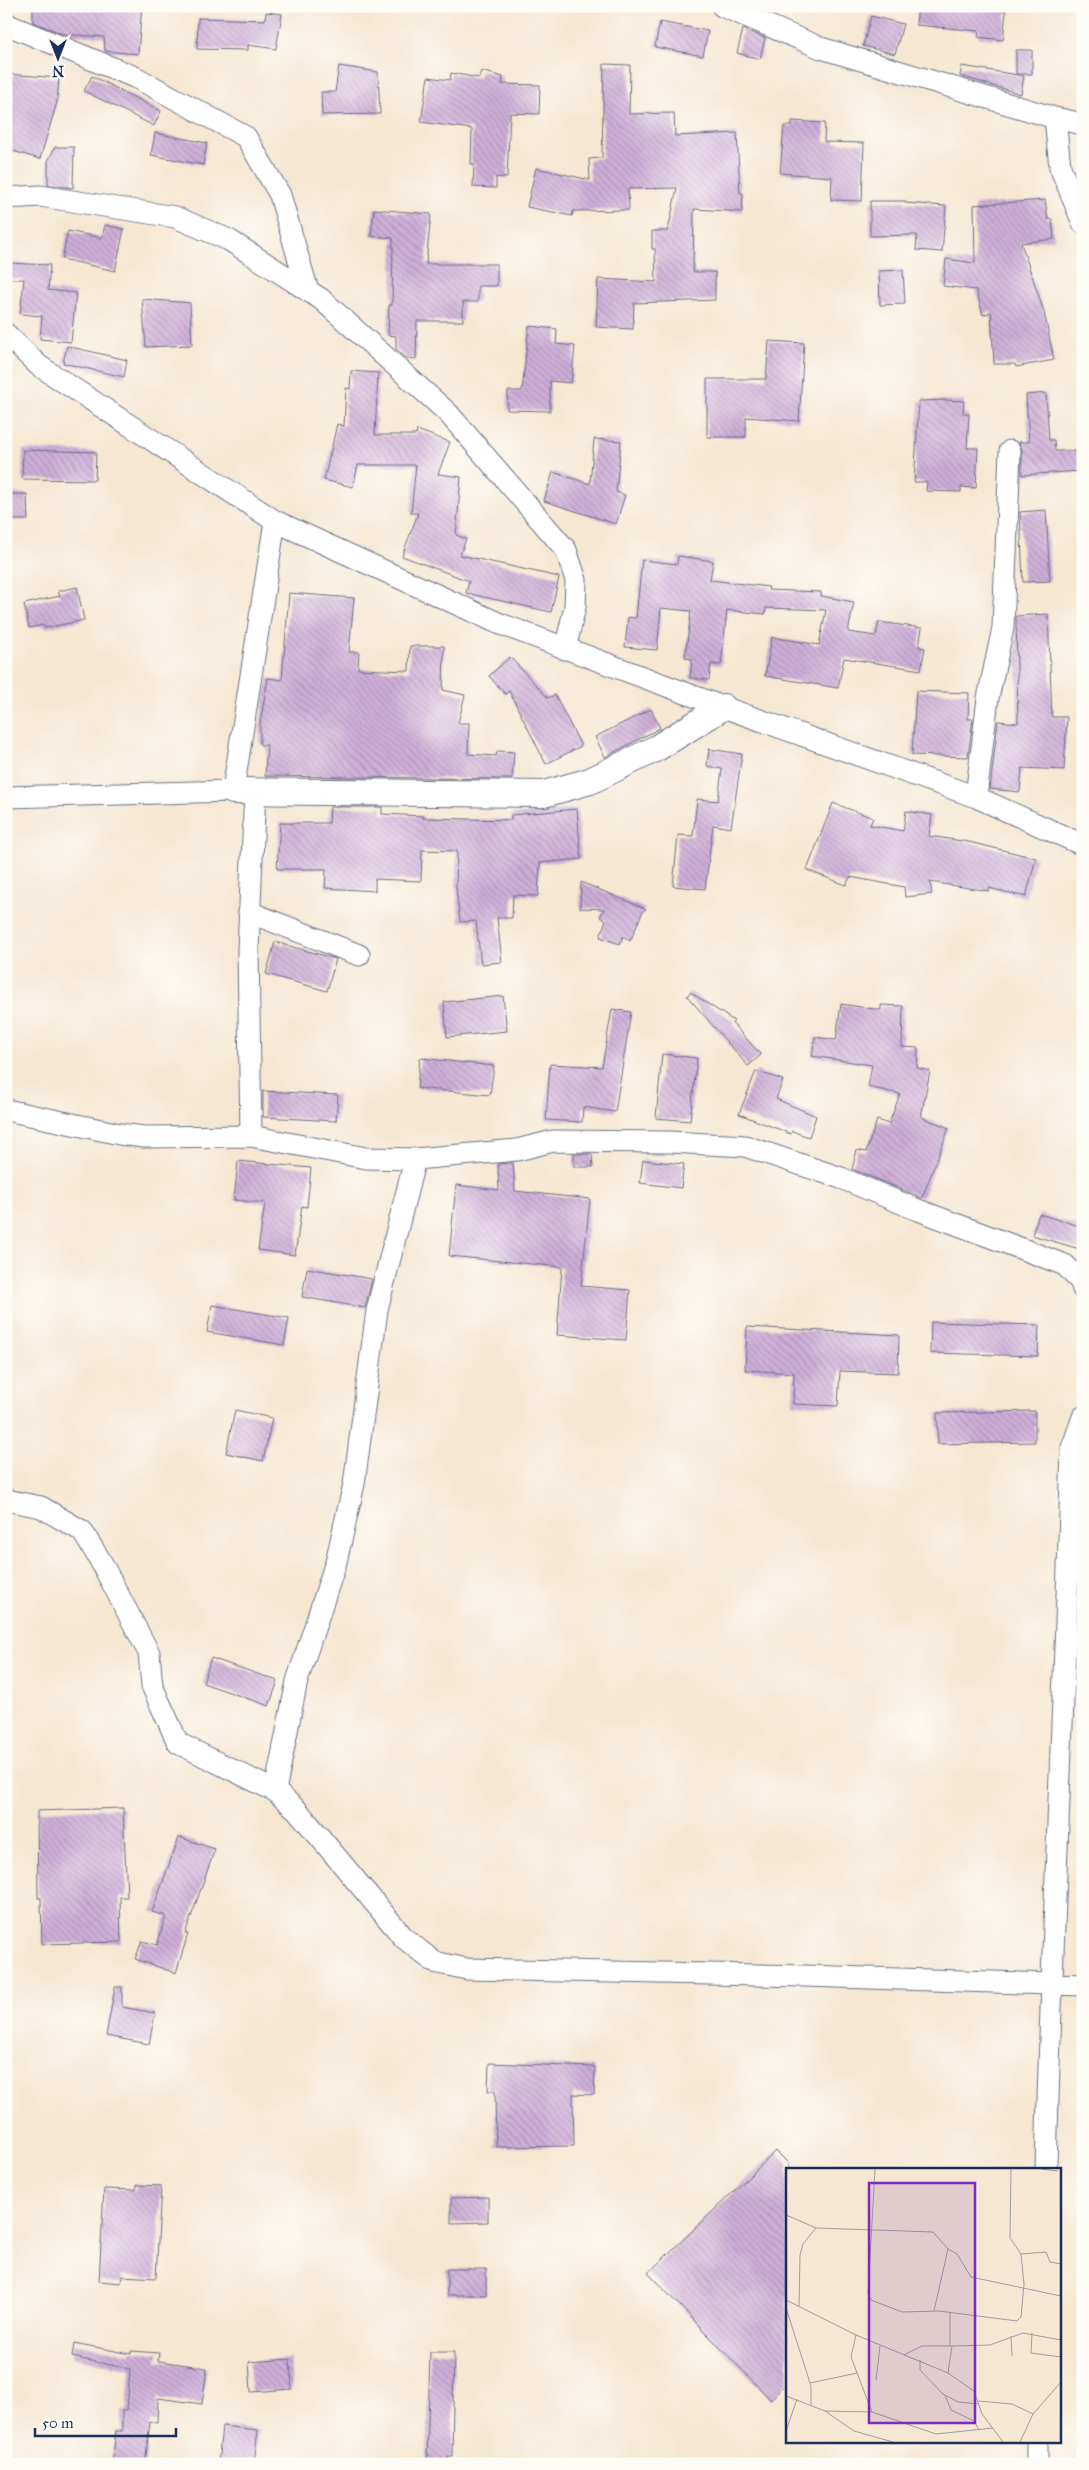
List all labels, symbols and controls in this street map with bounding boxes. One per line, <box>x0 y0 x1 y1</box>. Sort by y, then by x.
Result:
north arrow <box>32 32 82 82</box>
text: N <box>52 62 64 79</box>
inset map <box>786 2168 1062 2442</box>
scale bar <box>35 2405 176 2437</box>
text: 50 m <box>42 2414 74 2432</box>

